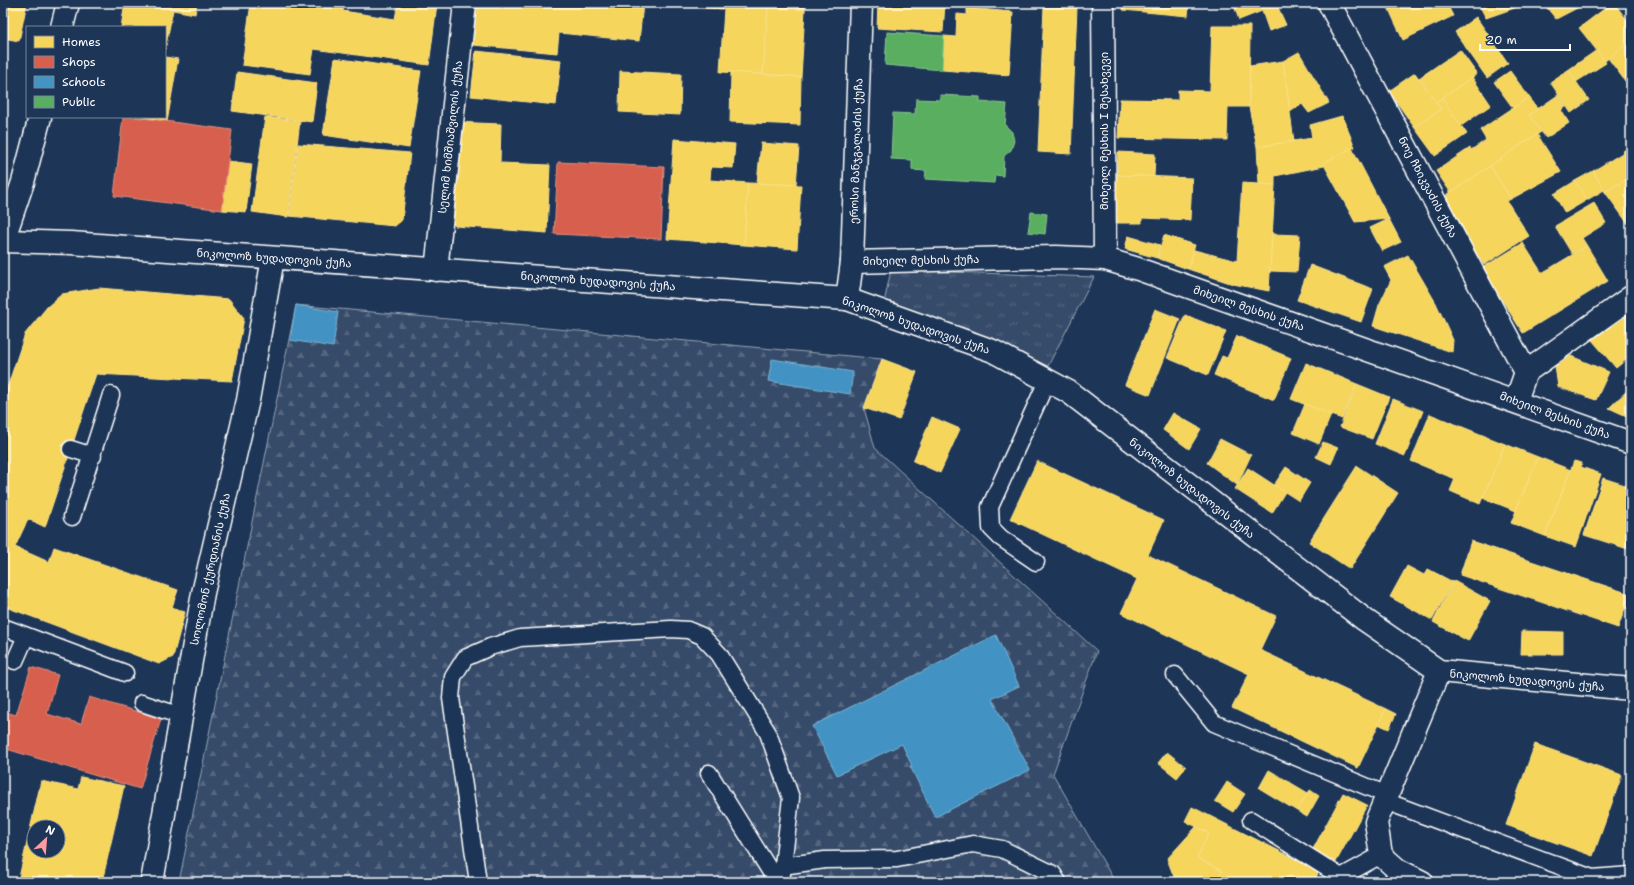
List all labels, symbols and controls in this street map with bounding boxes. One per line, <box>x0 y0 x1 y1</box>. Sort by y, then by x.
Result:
legend <box>26 26 166 118</box>
scale bar <box>1480 26 1570 52</box>
text: 20 m <box>1486 32 1517 48</box>
text: Homes <box>62 34 101 50</box>
street label: მიხეილ მესხის I შესახვევი <box>1097 52 1112 210</box>
text: Shops <box>62 54 96 70</box>
street label: სელიმ ხიმშიაშვილის ქუჩა <box>435 60 466 214</box>
text: Schools <box>62 74 106 90</box>
street label: ეროსი მანჯგალაძის ქუჩა <box>846 78 867 224</box>
text: Public <box>62 94 96 110</box>
street label: ნოე ჩხიკვაძის ქუჩა <box>1394 134 1461 240</box>
street label: ნიკოლოზ ხუდადოვის ქუჩა <box>196 246 352 271</box>
street label: მიხეილ მესხის ქუჩა <box>863 252 979 269</box>
street label: ნიკოლოზ ხუდადოვის ქუჩა <box>520 269 676 294</box>
street label: მიხეილ მესხის ქუჩა <box>1191 282 1306 335</box>
street label: ნიკოლოზ ხუდადოვის ქუჩა <box>840 293 992 358</box>
street label: მიხეილ მესხის ქუჩა <box>1498 388 1612 442</box>
street label: ნიკოლოზ ხუდადოვის ქუჩა <box>1126 435 1258 542</box>
street label: სოლომონ ქურდიანის ქუჩა <box>187 492 234 647</box>
street label: ნიკოლოზ ხუდადოვის ქუჩა <box>1449 666 1605 695</box>
north arrow <box>26 819 66 859</box>
text: N <box>43 822 58 839</box>

